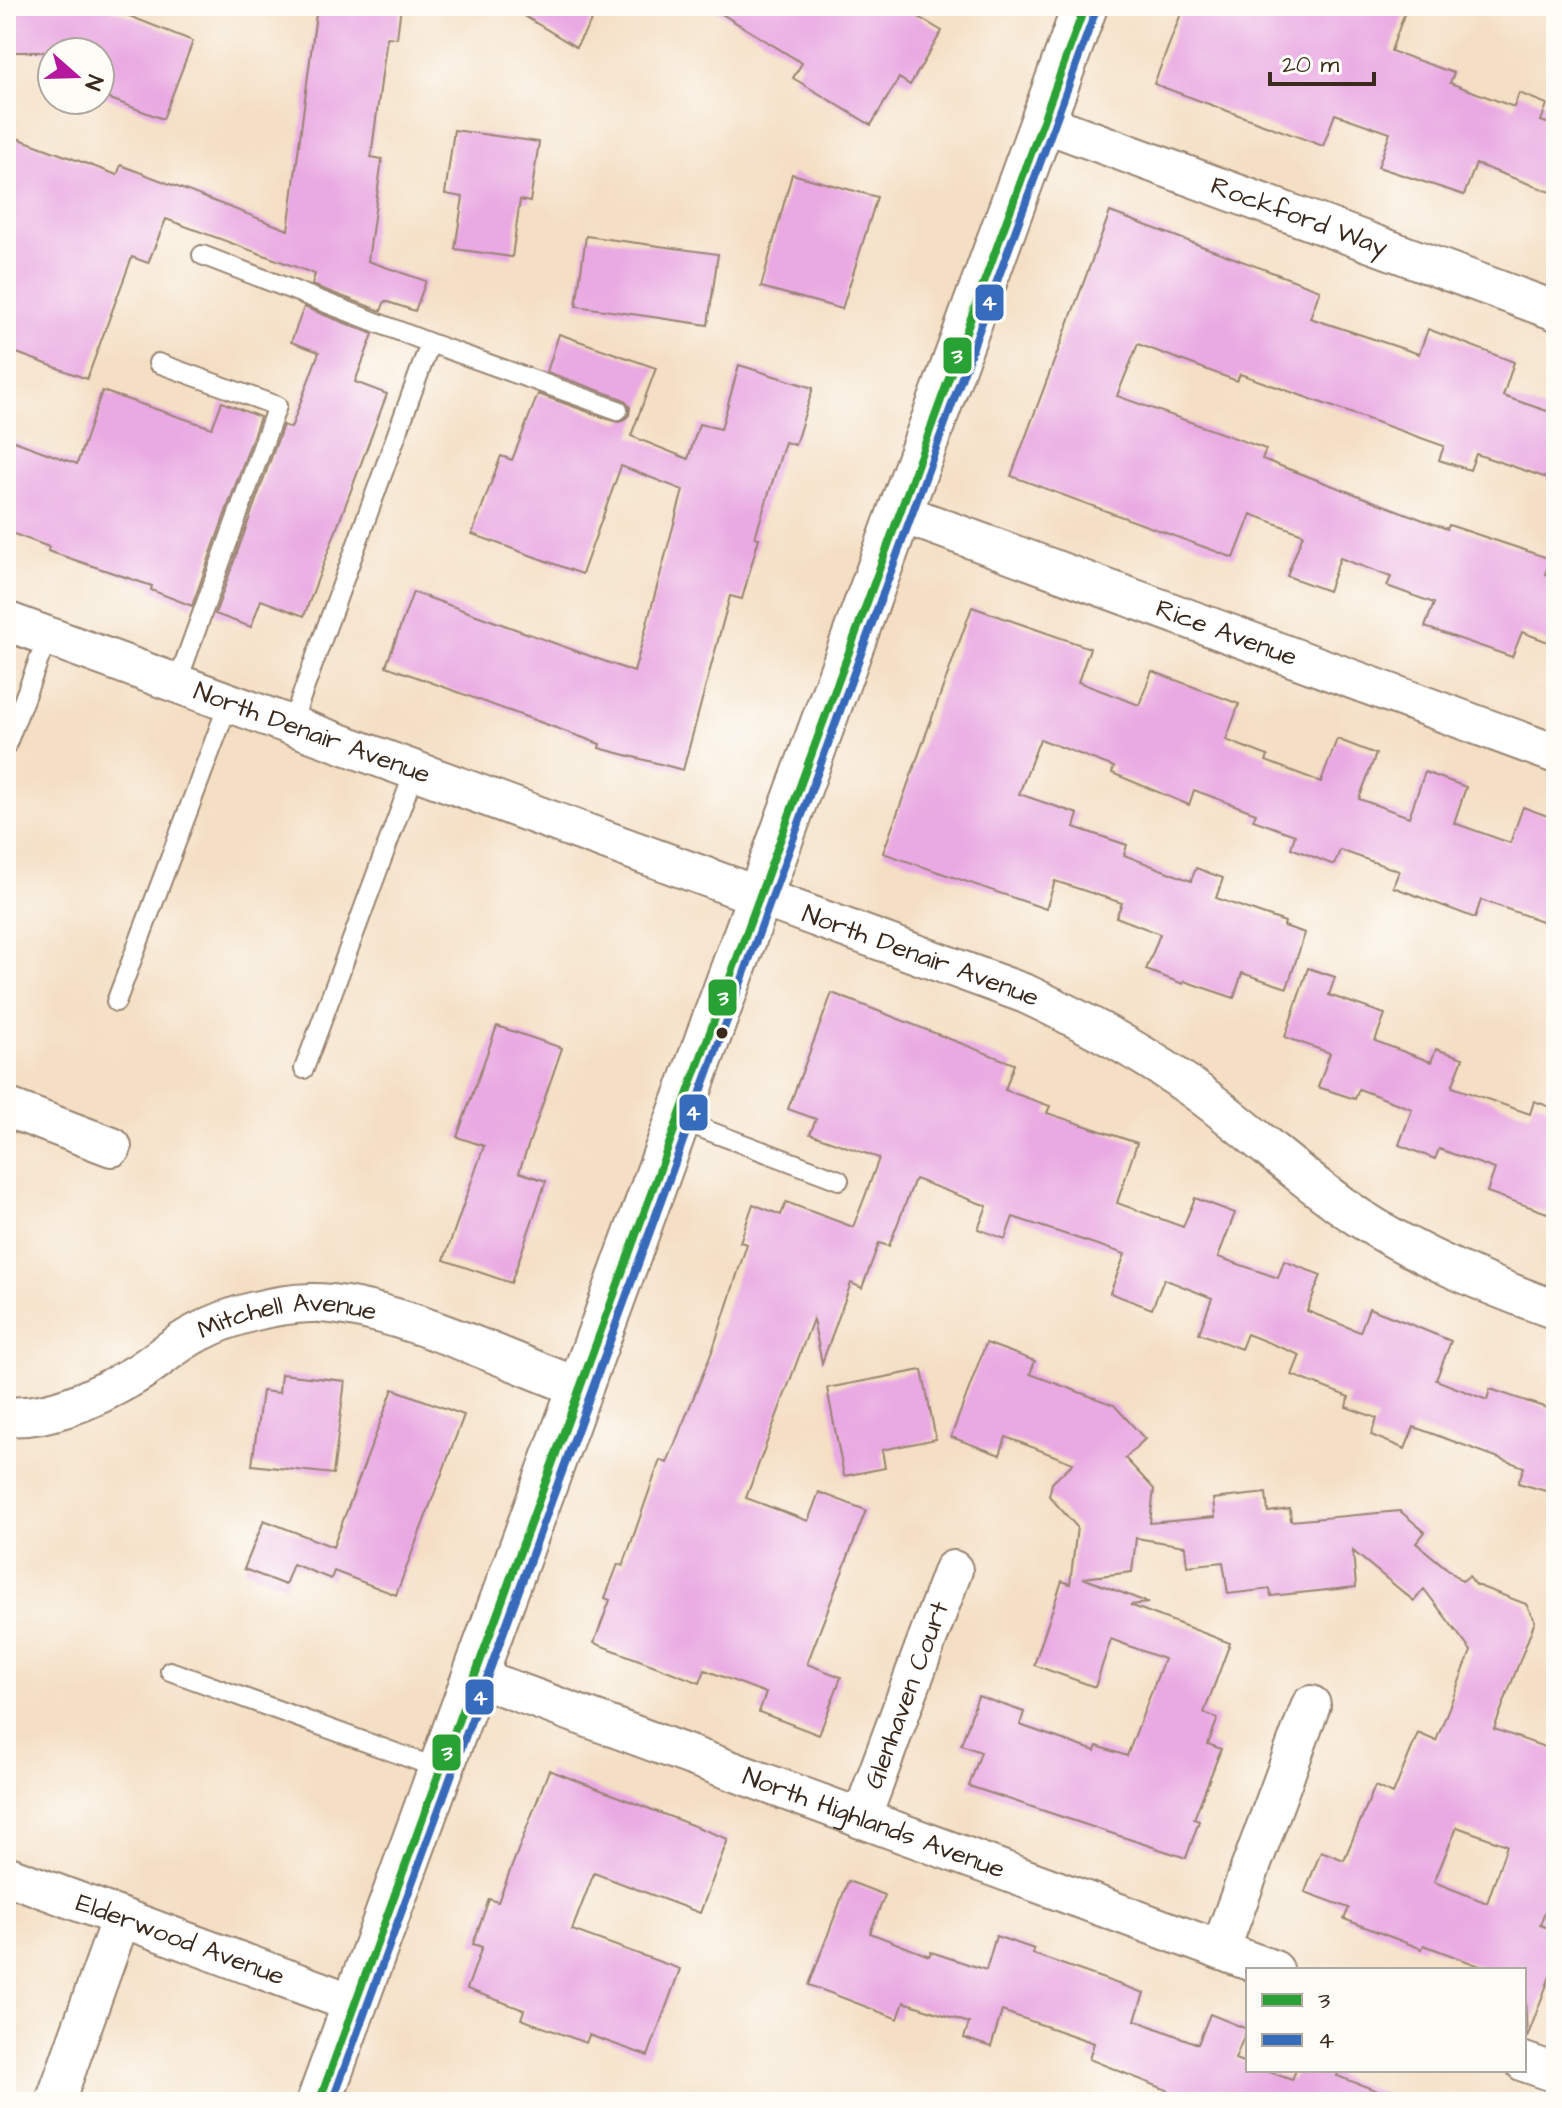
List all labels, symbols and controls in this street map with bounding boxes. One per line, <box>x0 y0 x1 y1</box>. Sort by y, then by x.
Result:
north arrow <box>36 36 116 116</box>
scale bar <box>1270 36 1374 86</box>
text: 20 m <box>1282 48 1339 82</box>
text: N <box>76 71 110 94</box>
street label: Rockford Way <box>1206 168 1393 267</box>
line badge: 4 <box>974 283 1005 322</box>
text: 4 <box>982 288 998 319</box>
line badge: 3 <box>942 336 973 375</box>
text: 3 <box>950 341 963 372</box>
street label: Rice Avenue <box>1151 590 1302 675</box>
street label: North Denair Avenue <box>189 673 436 793</box>
street label: North Denair Avenue <box>797 896 1045 1016</box>
line badge: 3 <box>707 978 738 1017</box>
text: 3 <box>716 983 729 1014</box>
unlabelled marker <box>714 1025 730 1041</box>
line badge: 4 <box>678 1093 709 1132</box>
text: 4 <box>686 1098 702 1129</box>
street label: Mitchell Avenue <box>191 1285 380 1348</box>
street label: Glenhaven Court <box>856 1596 958 1794</box>
line badge: 4 <box>464 1678 495 1716</box>
text: 4 <box>473 1683 489 1714</box>
line badge: 3 <box>431 1733 462 1772</box>
text: 3 <box>440 1738 453 1769</box>
street label: North Highlands Avenue <box>738 1758 1010 1888</box>
street label: Elderwood Avenue <box>71 1884 290 1994</box>
legend <box>1246 1968 1526 2072</box>
text: 3 <box>1318 1984 1330 2018</box>
text: 4 <box>1318 2024 1334 2058</box>

